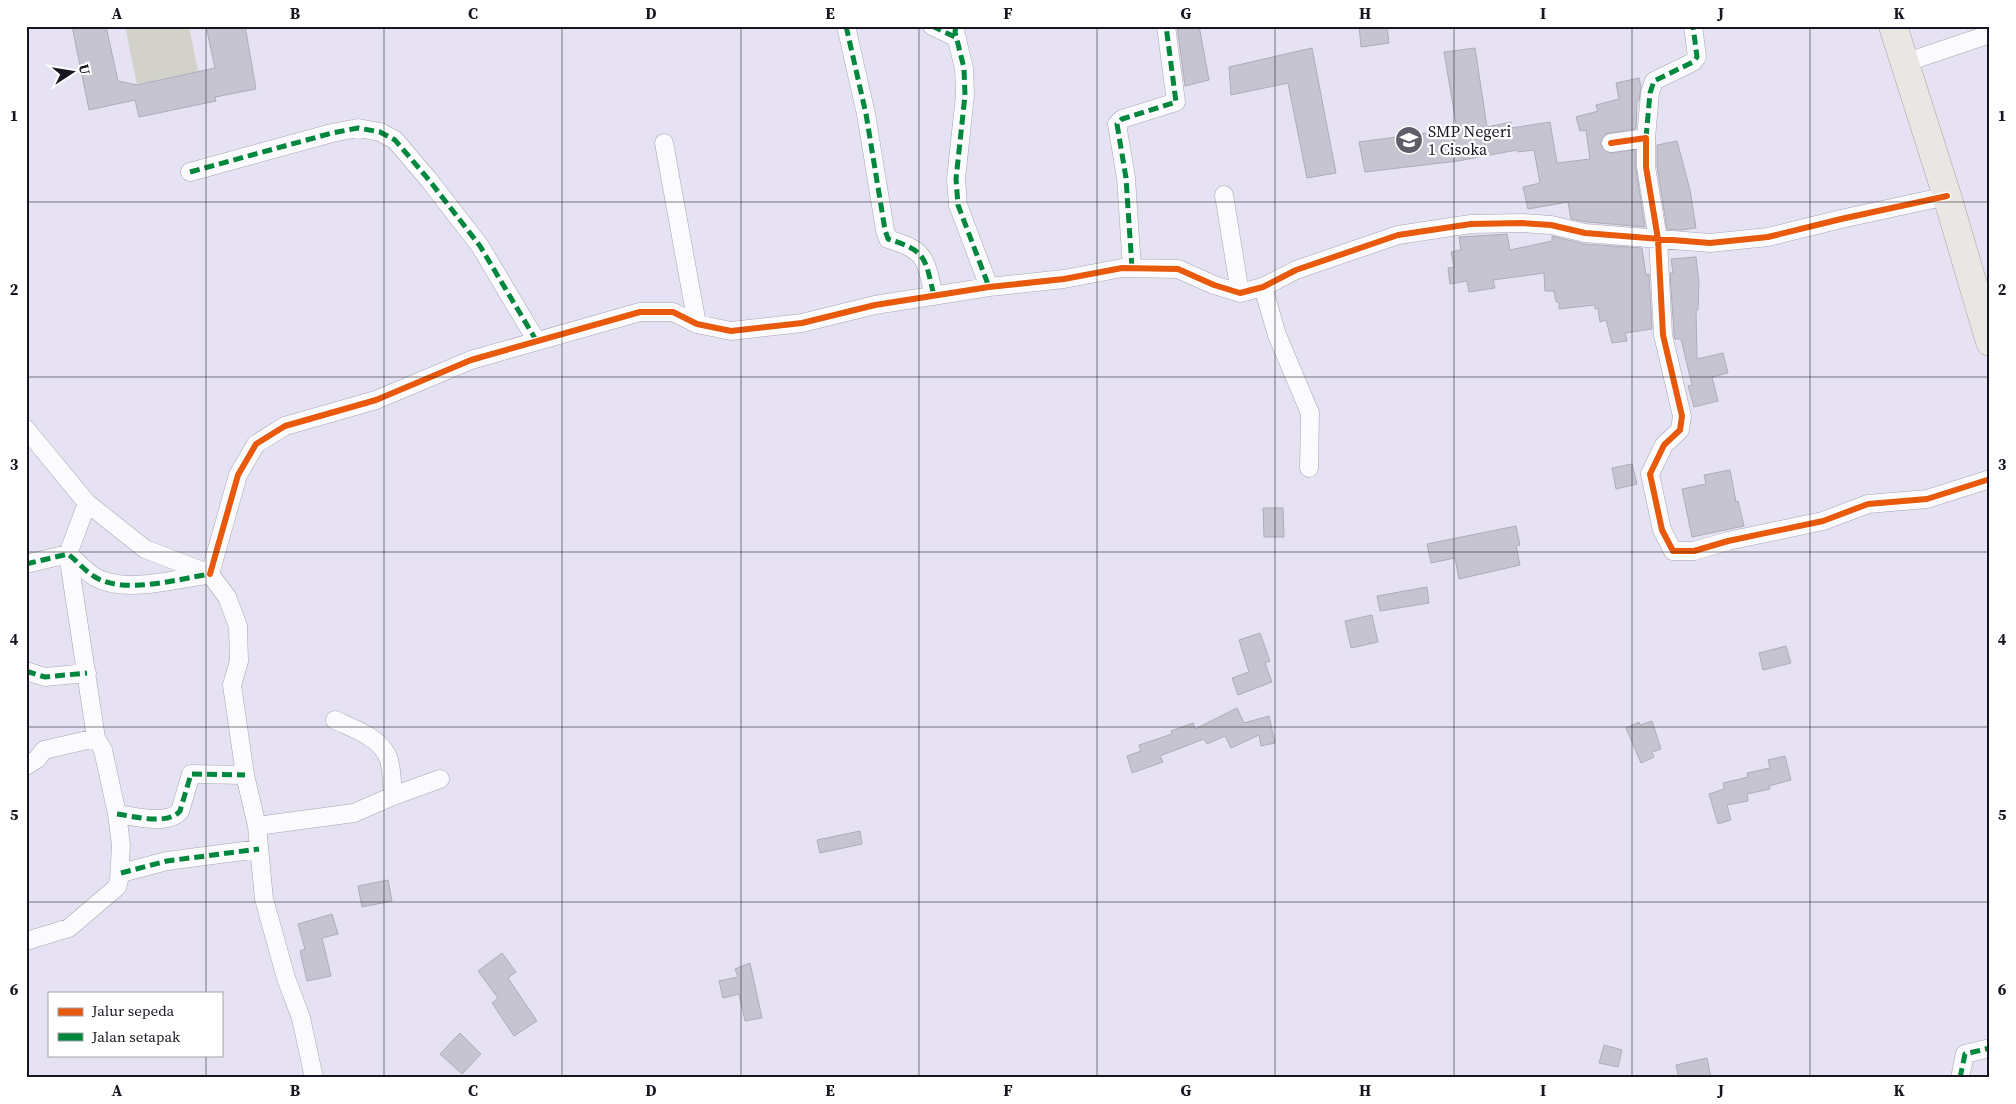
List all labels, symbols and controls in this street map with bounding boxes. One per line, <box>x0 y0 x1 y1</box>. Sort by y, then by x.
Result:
text: A <box>112 2 123 24</box>
text: B <box>290 2 301 24</box>
text: C <box>468 2 478 24</box>
text: D <box>645 2 657 24</box>
text: E <box>825 2 835 24</box>
text: F <box>1003 2 1013 24</box>
text: G <box>1181 2 1192 24</box>
text: H <box>1359 2 1371 24</box>
text: I <box>1540 2 1546 24</box>
text: J <box>1717 2 1724 24</box>
text: K <box>1893 2 1905 24</box>
north arrow <box>48 48 98 98</box>
text: U <box>74 62 96 76</box>
text: 1 <box>10 104 18 126</box>
text: 1 <box>1998 104 2006 126</box>
place label: SMP Negeri 1 Cisoka <box>1428 120 1511 160</box>
school or university icon: SMP Negeri 1 Cisoka <box>1394 125 1424 155</box>
text: 2 <box>10 278 19 300</box>
text: 2 <box>1998 278 2007 300</box>
text: 3 <box>10 453 19 475</box>
text: 3 <box>1998 453 2007 475</box>
text: 4 <box>10 628 19 650</box>
text: 4 <box>1998 628 2007 650</box>
text: 5 <box>10 803 19 825</box>
text: 5 <box>1998 803 2007 825</box>
text: 6 <box>10 978 19 1000</box>
text: 6 <box>1998 978 2007 1000</box>
legend <box>48 992 222 1056</box>
text: Jalur sepeda <box>91 1000 175 1021</box>
text: Jalan setapak <box>91 1026 181 1047</box>
text: A <box>112 1079 123 1101</box>
text: B <box>290 1079 301 1101</box>
text: C <box>468 1079 478 1101</box>
text: D <box>645 1079 657 1101</box>
text: E <box>825 1079 835 1101</box>
text: F <box>1003 1079 1013 1101</box>
text: G <box>1181 1079 1192 1101</box>
text: H <box>1359 1079 1371 1101</box>
text: I <box>1540 1079 1546 1101</box>
text: J <box>1717 1079 1724 1101</box>
text: K <box>1893 1079 1905 1101</box>

